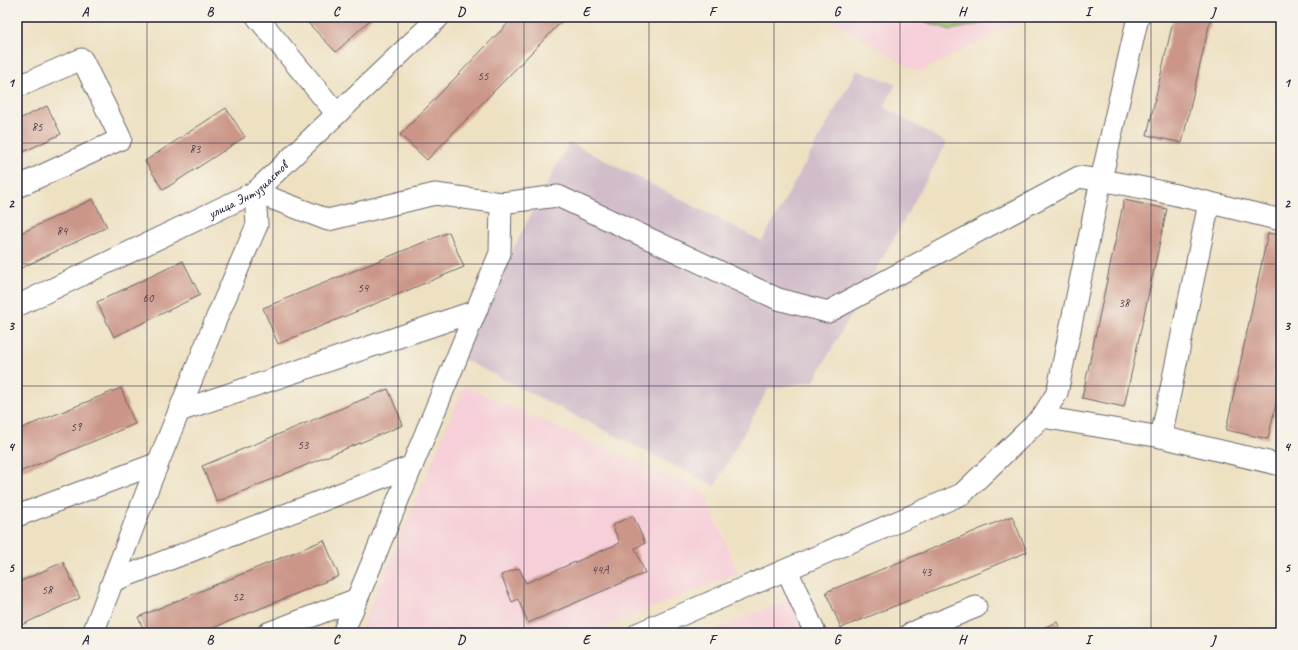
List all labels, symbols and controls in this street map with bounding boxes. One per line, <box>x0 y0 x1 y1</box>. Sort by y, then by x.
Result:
text: A <box>82 4 90 20</box>
text: B <box>207 4 215 20</box>
text: C <box>333 4 341 20</box>
text: D <box>457 4 466 20</box>
text: E <box>583 4 592 20</box>
text: F <box>709 4 718 20</box>
text: G <box>834 4 842 20</box>
text: H <box>958 4 968 20</box>
text: I <box>1085 4 1094 20</box>
text: J <box>1210 4 1217 20</box>
house number: 55 <box>478 68 489 84</box>
text: 1 <box>8 75 16 91</box>
text: 1 <box>1284 75 1292 91</box>
house number: 85 <box>32 119 43 135</box>
house number: 83 <box>190 141 202 157</box>
street label: улица Энтузиастов <box>204 155 293 222</box>
text: 2 <box>8 196 15 212</box>
text: 2 <box>1284 196 1291 212</box>
house number: 84 <box>57 223 69 239</box>
house number: 54 <box>358 280 370 296</box>
house number: 60 <box>143 290 155 306</box>
house number: 38 <box>1119 295 1131 311</box>
text: 3 <box>8 318 15 334</box>
text: 3 <box>1284 318 1291 334</box>
house number: 59 <box>71 419 83 435</box>
house number: 53 <box>298 437 310 453</box>
text: 4 <box>8 439 16 455</box>
text: 4 <box>1284 439 1292 455</box>
text: 5 <box>8 560 15 576</box>
text: 5 <box>1284 560 1291 576</box>
house number: 44А <box>592 562 609 578</box>
house number: 43 <box>921 564 933 580</box>
house number: 58 <box>42 582 54 598</box>
house number: 52 <box>233 589 245 605</box>
text: A <box>82 632 90 648</box>
text: B <box>207 632 215 648</box>
text: C <box>333 632 341 648</box>
text: D <box>457 632 466 648</box>
text: E <box>583 632 592 648</box>
text: F <box>709 632 718 648</box>
text: G <box>834 632 842 648</box>
text: H <box>958 632 968 648</box>
text: I <box>1085 632 1094 648</box>
text: J <box>1210 632 1217 648</box>

